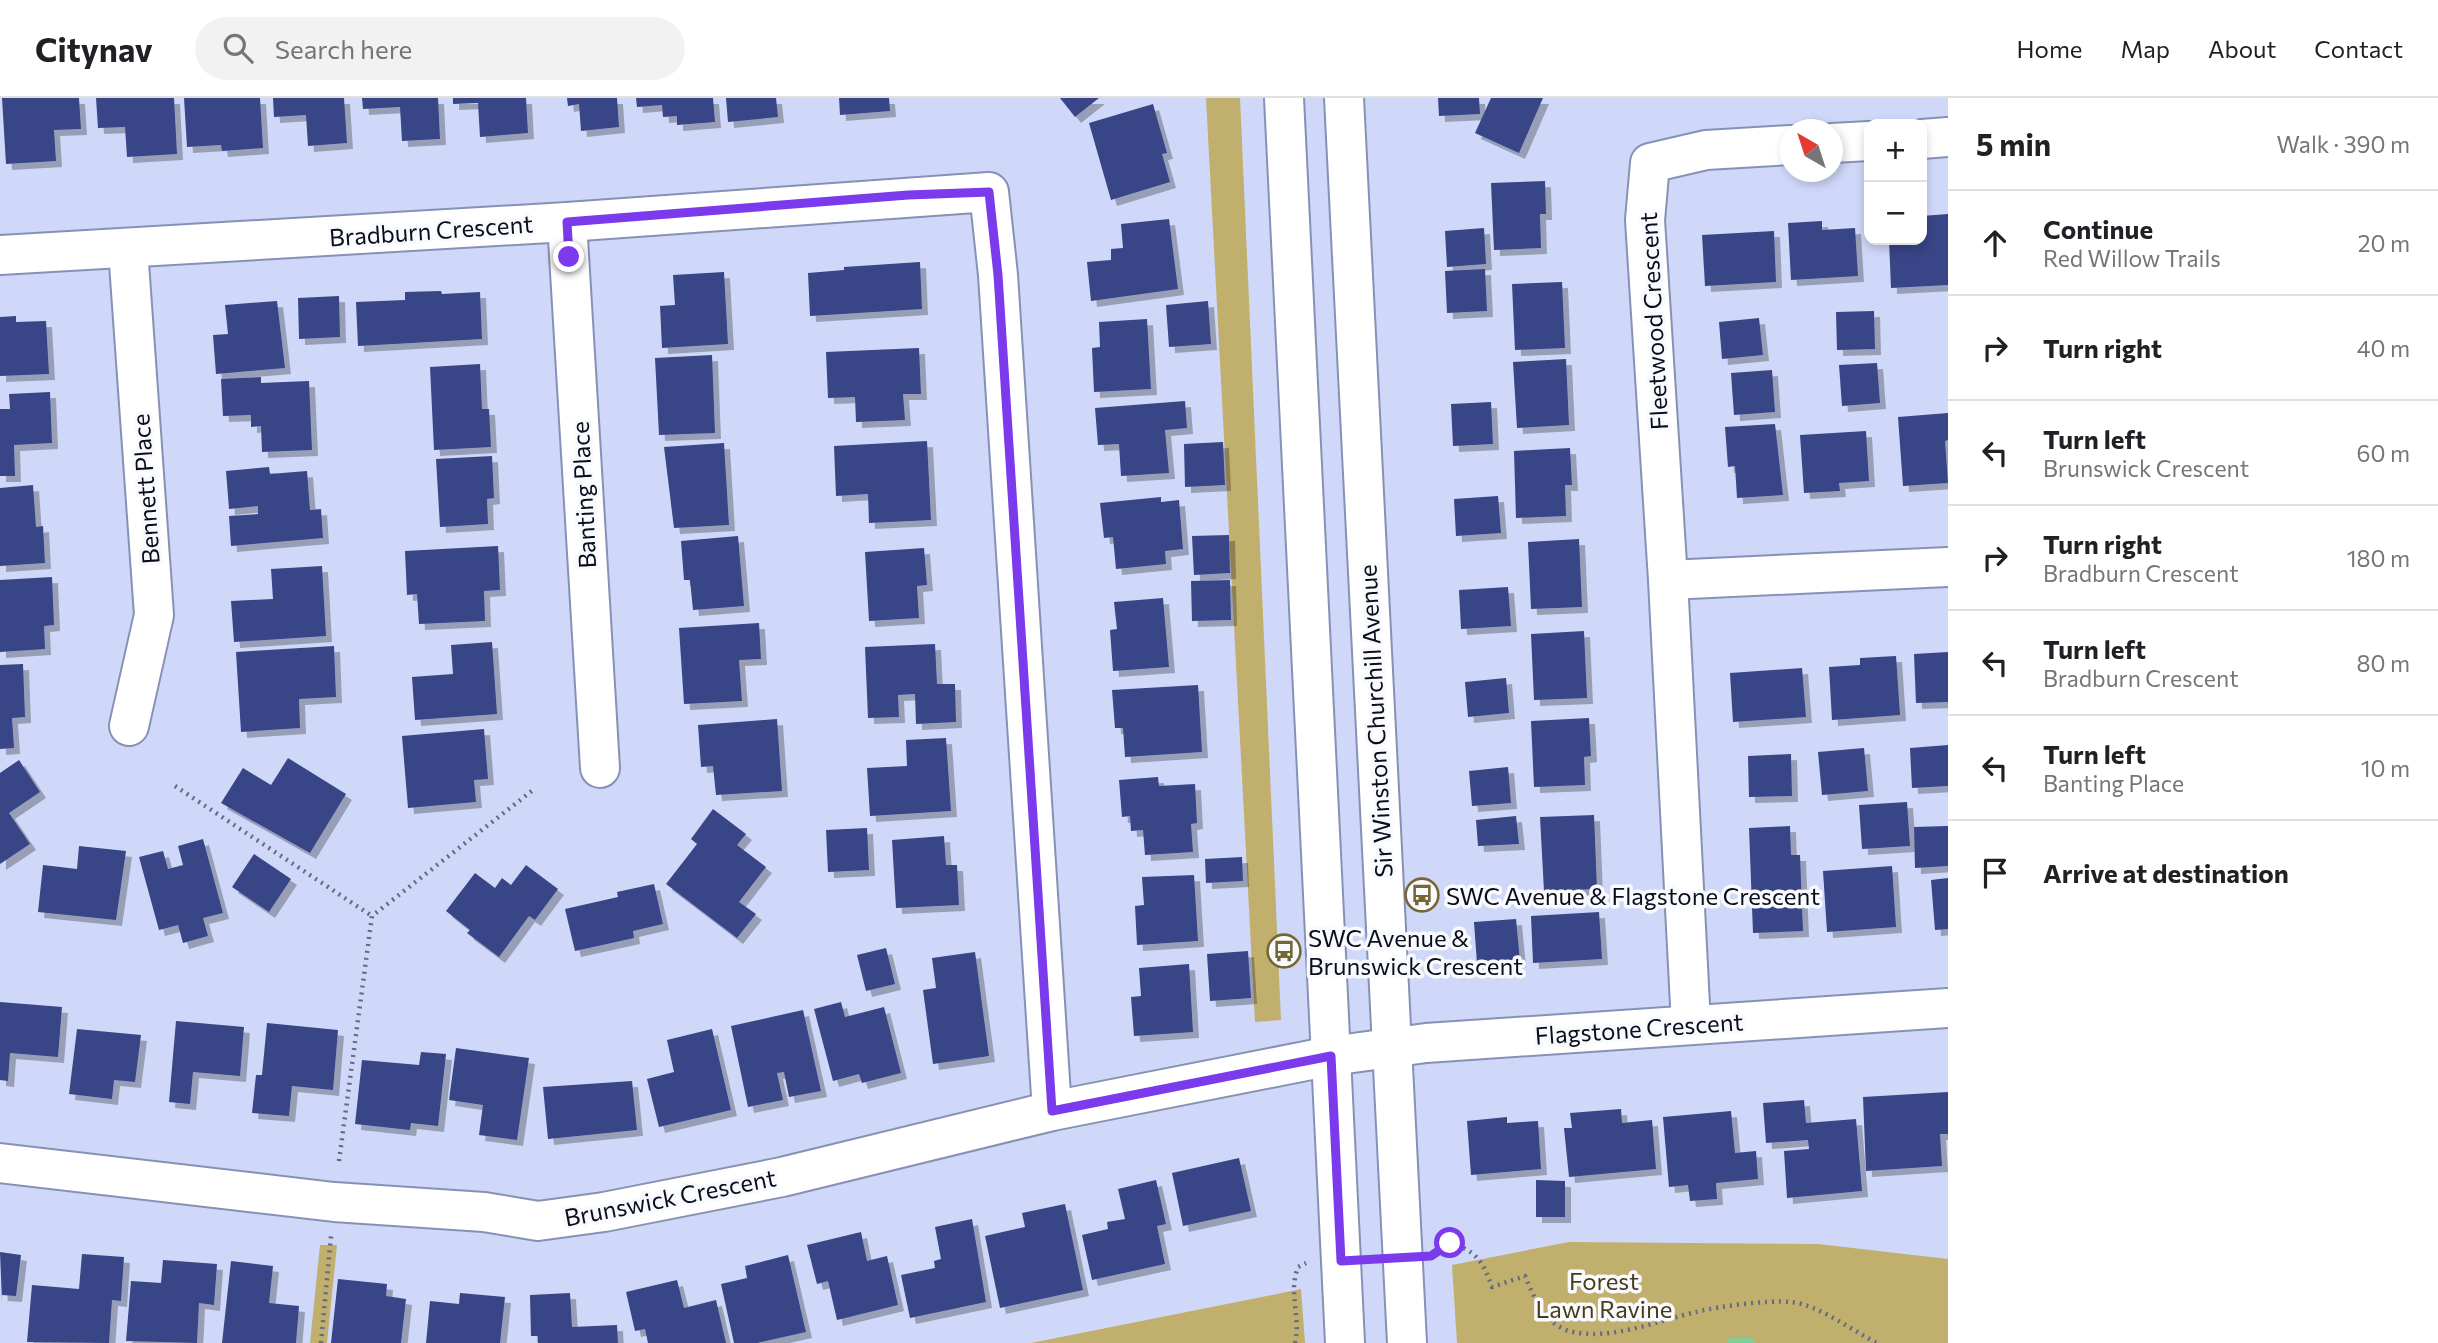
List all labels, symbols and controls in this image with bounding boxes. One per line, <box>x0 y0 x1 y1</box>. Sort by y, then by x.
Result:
search box <box>195 17 685 80</box>
text: Citynav <box>35 28 153 69</box>
icon: search <box>219 29 257 67</box>
text: Search here <box>275 33 412 64</box>
text: Home <box>2017 34 2083 63</box>
text: Map <box>2121 34 2170 63</box>
text: About <box>2208 34 2276 63</box>
text: Contact <box>2314 34 2403 63</box>
north arrow <box>1780 119 1843 182</box>
map controls <box>1864 119 1927 245</box>
button: + <box>1864 119 1927 182</box>
text: 5 min <box>1976 125 2051 162</box>
text: Walk · 390 m <box>2277 130 2410 158</box>
button: − <box>1864 182 1927 245</box>
street label: Bradburn Crescent <box>328 208 534 252</box>
street label: Fleetwood Crescent <box>1633 211 1673 431</box>
text: Continue <box>2043 213 2153 244</box>
icon: ahead <box>1976 224 2014 262</box>
text: 20 m <box>2358 229 2410 257</box>
route end <box>553 241 584 272</box>
text: Red Willow Trails <box>2043 244 2221 272</box>
icon: right <box>1976 329 2014 367</box>
text: Turn right <box>2043 332 2162 363</box>
text: 40 m <box>2357 334 2410 362</box>
street label: Bennett Place <box>125 413 165 565</box>
street label: Banting Place <box>565 421 601 569</box>
text: Turn left <box>2043 423 2146 454</box>
icon: left <box>1976 434 2014 472</box>
text: 60 m <box>2357 439 2410 467</box>
text: Brunswick Crescent <box>2043 454 2249 482</box>
text: Turn right <box>2043 528 2162 559</box>
icon: right <box>1976 539 2014 577</box>
text: 180 m <box>2347 544 2410 572</box>
text: Bradburn Crescent <box>2043 559 2239 587</box>
street label: Sir Winston Churchill Avenue <box>1352 564 1398 878</box>
text: Turn left <box>2043 633 2146 664</box>
icon: left <box>1976 644 2014 682</box>
text: 80 m <box>2357 649 2410 677</box>
text: Bradburn Crescent <box>2043 664 2239 692</box>
text: Turn left <box>2043 738 2146 769</box>
icon: left <box>1976 749 2014 787</box>
text: 10 m <box>2361 754 2410 782</box>
text: Banting Place <box>2043 769 2184 797</box>
icon: arrive <box>1976 854 2014 892</box>
text: Arrive at destination <box>2043 857 2289 888</box>
bus stop icon: SWC Avenue & Flagstone Crescent <box>1403 876 1441 914</box>
place label: SWC Avenue & Flagstone Crescent <box>1446 881 1820 910</box>
place label: SWC Avenue & Brunswick Crescent <box>1308 923 1523 980</box>
bus stop icon: SWC Avenue & Brunswick Crescent <box>1265 932 1303 970</box>
street label: Flagstone Crescent <box>1534 1006 1744 1050</box>
street label: Brunswick Crescent <box>562 1162 778 1232</box>
route start <box>1434 1227 1465 1258</box>
park label: Forest Lawn Ravine <box>1536 1266 1672 1323</box>

